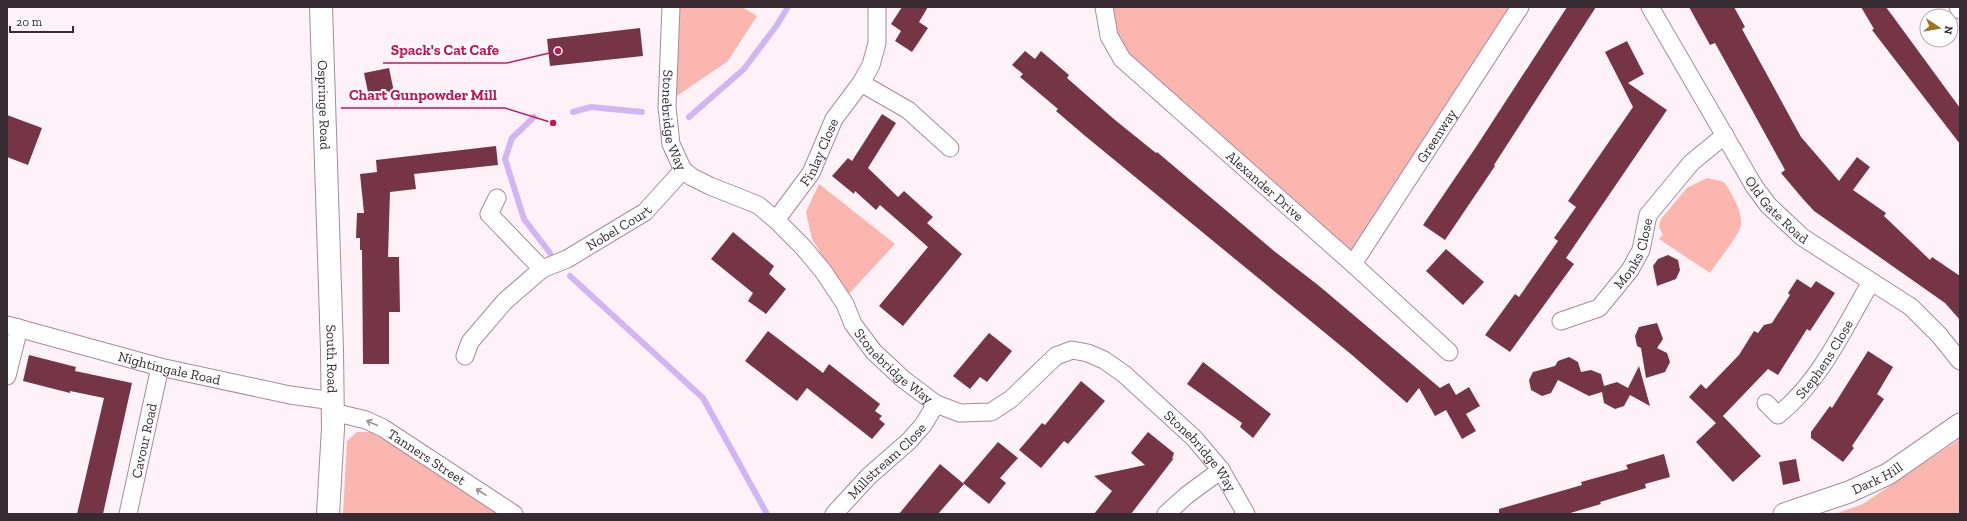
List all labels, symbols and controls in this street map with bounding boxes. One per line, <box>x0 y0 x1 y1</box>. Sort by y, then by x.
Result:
scale bar <box>10 8 73 34</box>
north arrow <box>1919 8 1959 48</box>
text: 20 m <box>16 15 43 29</box>
text: N <box>1941 25 1956 36</box>
callout: Spack's Cat Cafe <box>383 36 507 63</box>
text: Spack's Cat Cafe <box>391 41 499 59</box>
street label: Ospringe Road <box>314 60 334 150</box>
street label: Stonebridge Way <box>658 69 690 174</box>
callout: Chart Gunpowder Mill <box>341 81 505 108</box>
text: Chart Gunpowder Mill <box>349 86 497 104</box>
street label: Greenway <box>1413 105 1461 166</box>
street label: Finlay Close <box>796 115 842 190</box>
street label: Alexander Drive <box>1223 148 1307 225</box>
street label: Old Gate Road <box>1741 173 1811 248</box>
street label: Nobel Court <box>583 202 656 254</box>
street label: Monks Close <box>1610 216 1656 292</box>
street label: Stephens Close <box>1792 317 1857 402</box>
street label: South Road <box>322 324 341 394</box>
street label: Stonebridge Way <box>850 325 937 408</box>
street label: Nightingale Road <box>116 348 222 389</box>
street label: Cavour Road <box>128 401 161 480</box>
street label: Stonebridge Way <box>1160 407 1240 496</box>
one-way arrow <box>366 418 378 426</box>
street label: Millstream Close <box>844 419 930 503</box>
street label: Tanners Street <box>384 425 469 489</box>
street label: Dark Hill <box>1849 458 1906 499</box>
one-way arrow <box>476 488 487 497</box>

